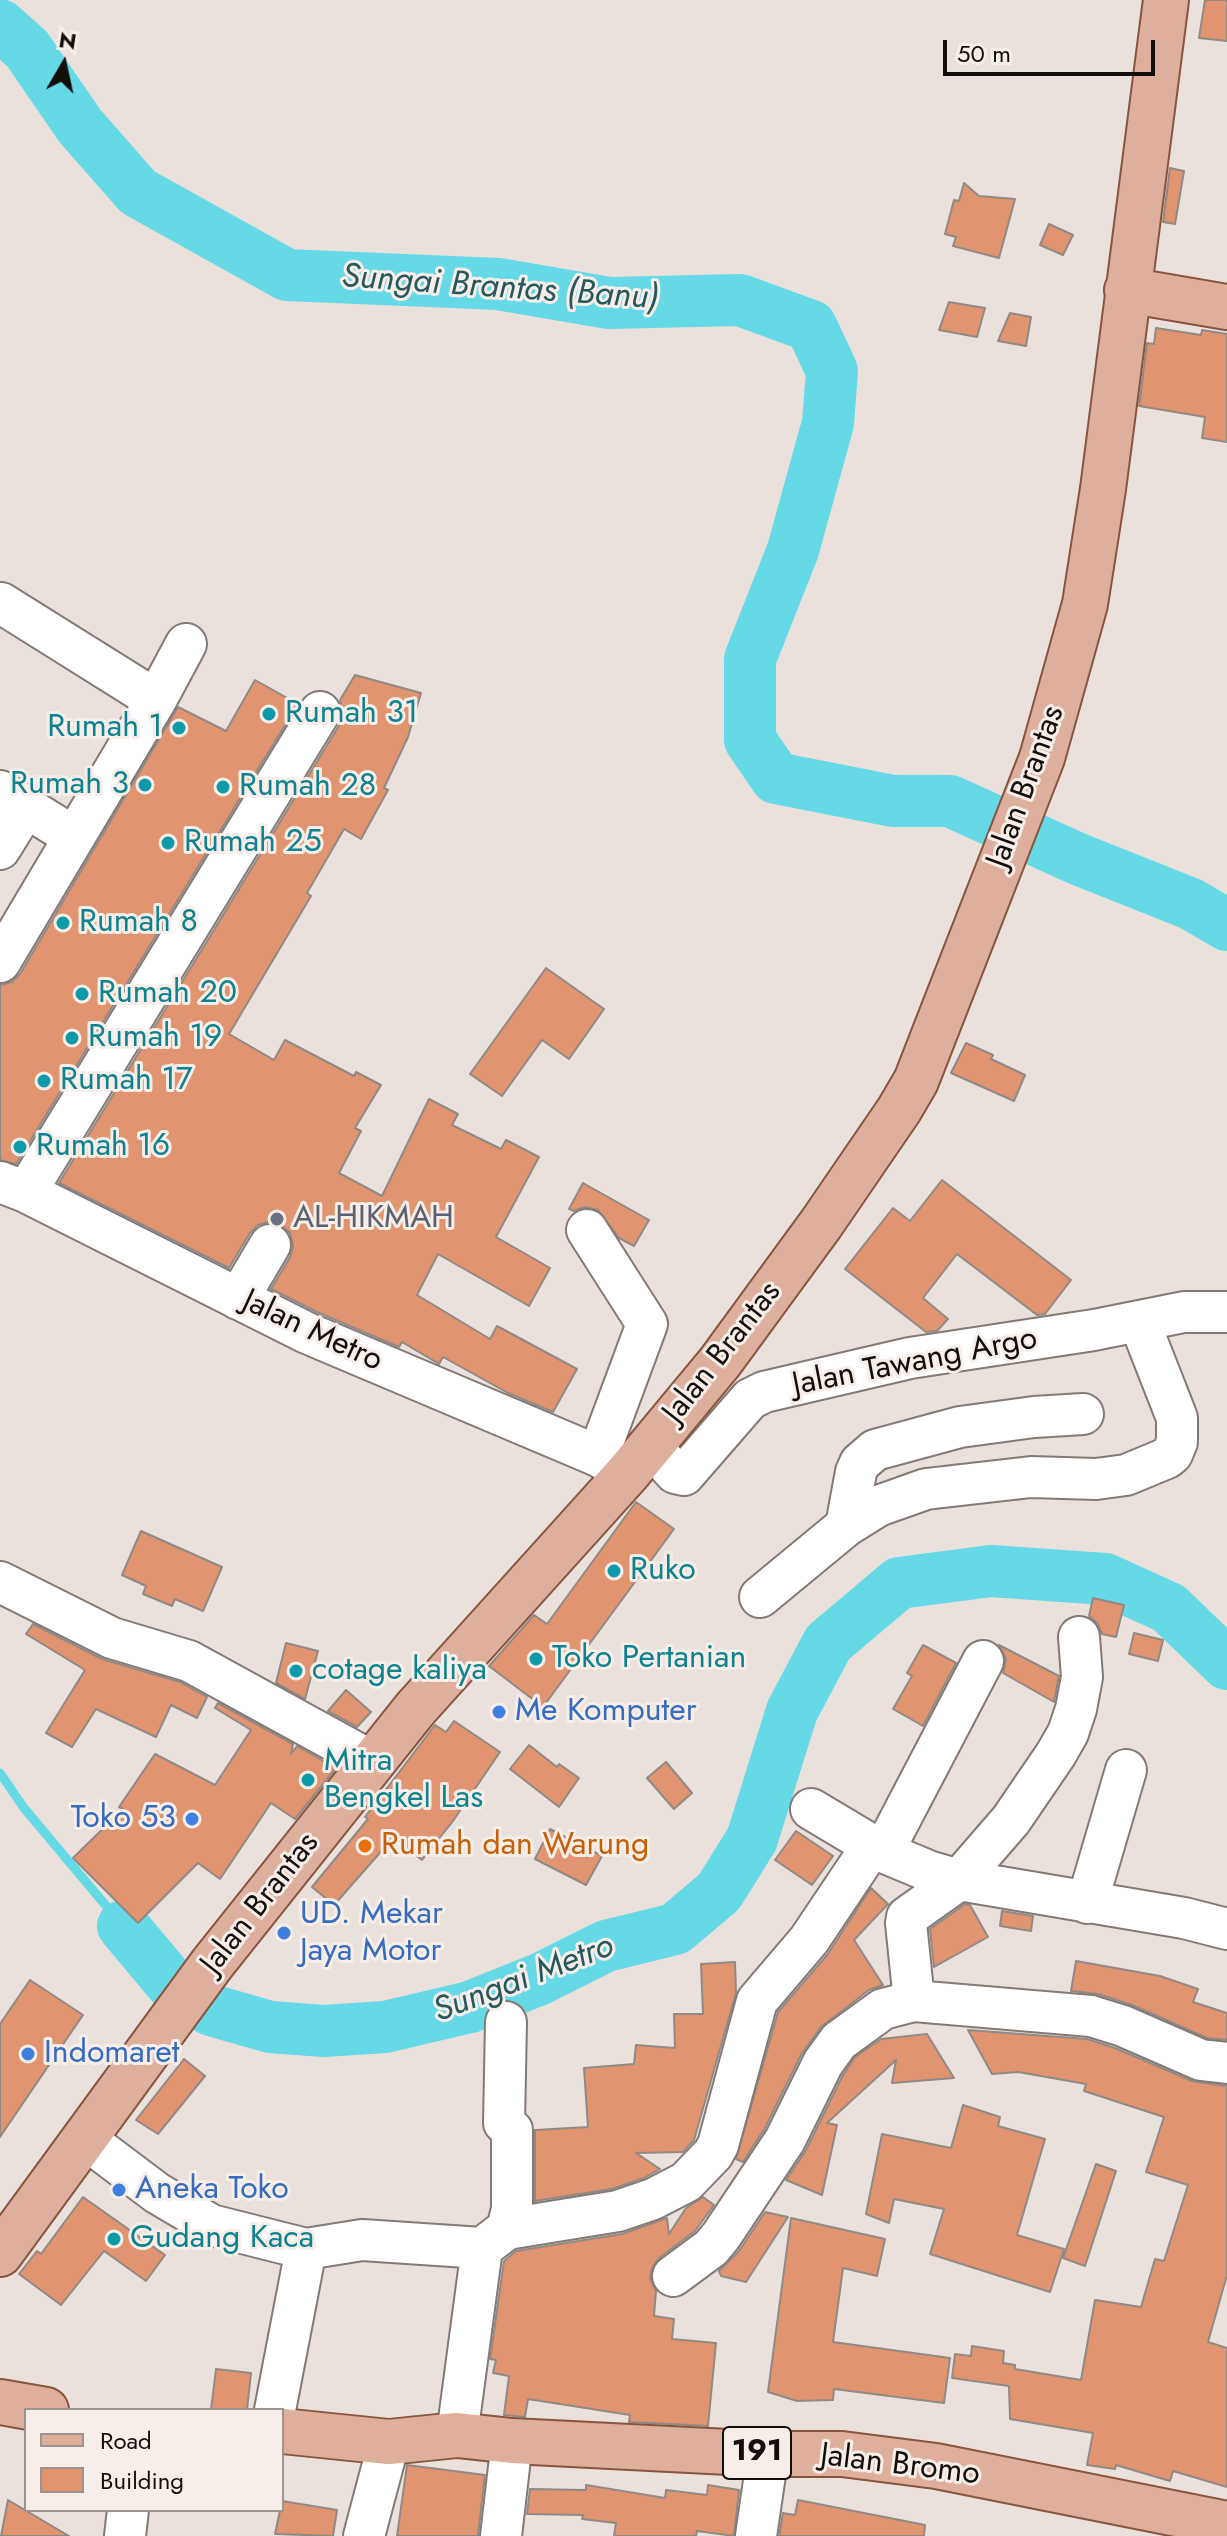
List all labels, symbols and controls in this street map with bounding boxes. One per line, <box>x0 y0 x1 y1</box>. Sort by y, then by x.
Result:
text: N <box>57 23 79 57</box>
north arrow <box>24 24 104 104</box>
scale bar <box>947 24 1159 74</box>
text: 50 m <box>957 36 1011 71</box>
water label: Sungai Brantas (Banu) <box>340 258 660 320</box>
place label: Rumah 31 <box>285 695 418 733</box>
street label: Jalan Brantas <box>980 701 1074 873</box>
marker: Rumah 31 <box>260 705 278 723</box>
place label: Rumah 1 <box>47 709 163 747</box>
marker: Rumah 1 <box>170 719 188 737</box>
place label: Rumah 3 <box>10 766 129 804</box>
place label: Rumah 28 <box>239 768 376 806</box>
marker: Rumah 3 <box>136 776 154 794</box>
marker: Rumah 28 <box>214 778 232 796</box>
place label: Rumah 25 <box>184 824 322 862</box>
marker: Rumah 25 <box>159 834 177 852</box>
place label: Rumah 8 <box>79 904 198 942</box>
marker: Rumah 8 <box>54 914 72 932</box>
place label: Rumah 20 <box>98 975 237 1013</box>
marker: Rumah 20 <box>73 985 91 1003</box>
place label: Rumah 19 <box>88 1019 222 1057</box>
marker: Rumah 19 <box>63 1029 81 1047</box>
place label: Rumah 17 <box>60 1062 193 1100</box>
marker: Rumah 17 <box>35 1072 53 1090</box>
place label: Rumah 16 <box>36 1128 170 1166</box>
marker: Rumah 16 <box>11 1138 29 1156</box>
place label: AL-HIKMAH <box>293 1200 454 1238</box>
marker: AL-HIKMAH <box>268 1210 286 1228</box>
street label: Jalan Brantas <box>656 1275 790 1431</box>
street label: Jalan Metro <box>236 1283 388 1381</box>
street label: Jalan Tawang Argo <box>789 1320 1041 1406</box>
place label: Ruko <box>630 1552 696 1590</box>
marker: Ruko <box>605 1562 623 1580</box>
place label: Toko Pertanian <box>552 1640 746 1678</box>
marker: Toko Pertanian <box>527 1650 545 1668</box>
place label: cotage kaliya <box>312 1652 487 1690</box>
marker: cotage kaliya <box>287 1662 305 1680</box>
place label: Me Komputer <box>515 1693 697 1731</box>
marker: Me Komputer <box>490 1703 508 1721</box>
place label: Mitra Bengkel Las <box>324 1743 483 1818</box>
marker: Mitra Bengkel Las <box>299 1771 317 1789</box>
place label: Toko 53 <box>71 1800 176 1838</box>
marker: Toko 53 <box>183 1810 201 1828</box>
street label: Jalan Brantas <box>194 1826 328 1982</box>
place label: Rumah dan Warung <box>381 1827 649 1865</box>
marker: Rumah dan Warung <box>356 1837 374 1855</box>
place label: UD. Mekar Jaya Motor <box>300 1896 443 1971</box>
marker: UD. Mekar Jaya Motor <box>275 1924 293 1942</box>
water label: Sungai Metro <box>428 1927 620 2033</box>
place label: Indomaret <box>44 2035 179 2073</box>
marker: Indomaret <box>19 2045 37 2063</box>
place label: Aneka Toko <box>135 2171 289 2209</box>
marker: Aneka Toko <box>110 2181 128 2199</box>
place label: Gudang Kaca <box>130 2220 314 2258</box>
marker: Gudang Kaca <box>105 2230 123 2248</box>
legend <box>24 2408 284 2512</box>
text: Road <box>100 2423 152 2458</box>
road number: 191 <box>723 2427 791 2479</box>
street label: Jalan Bromo <box>818 2437 982 2495</box>
text: Building <box>100 2463 184 2498</box>

